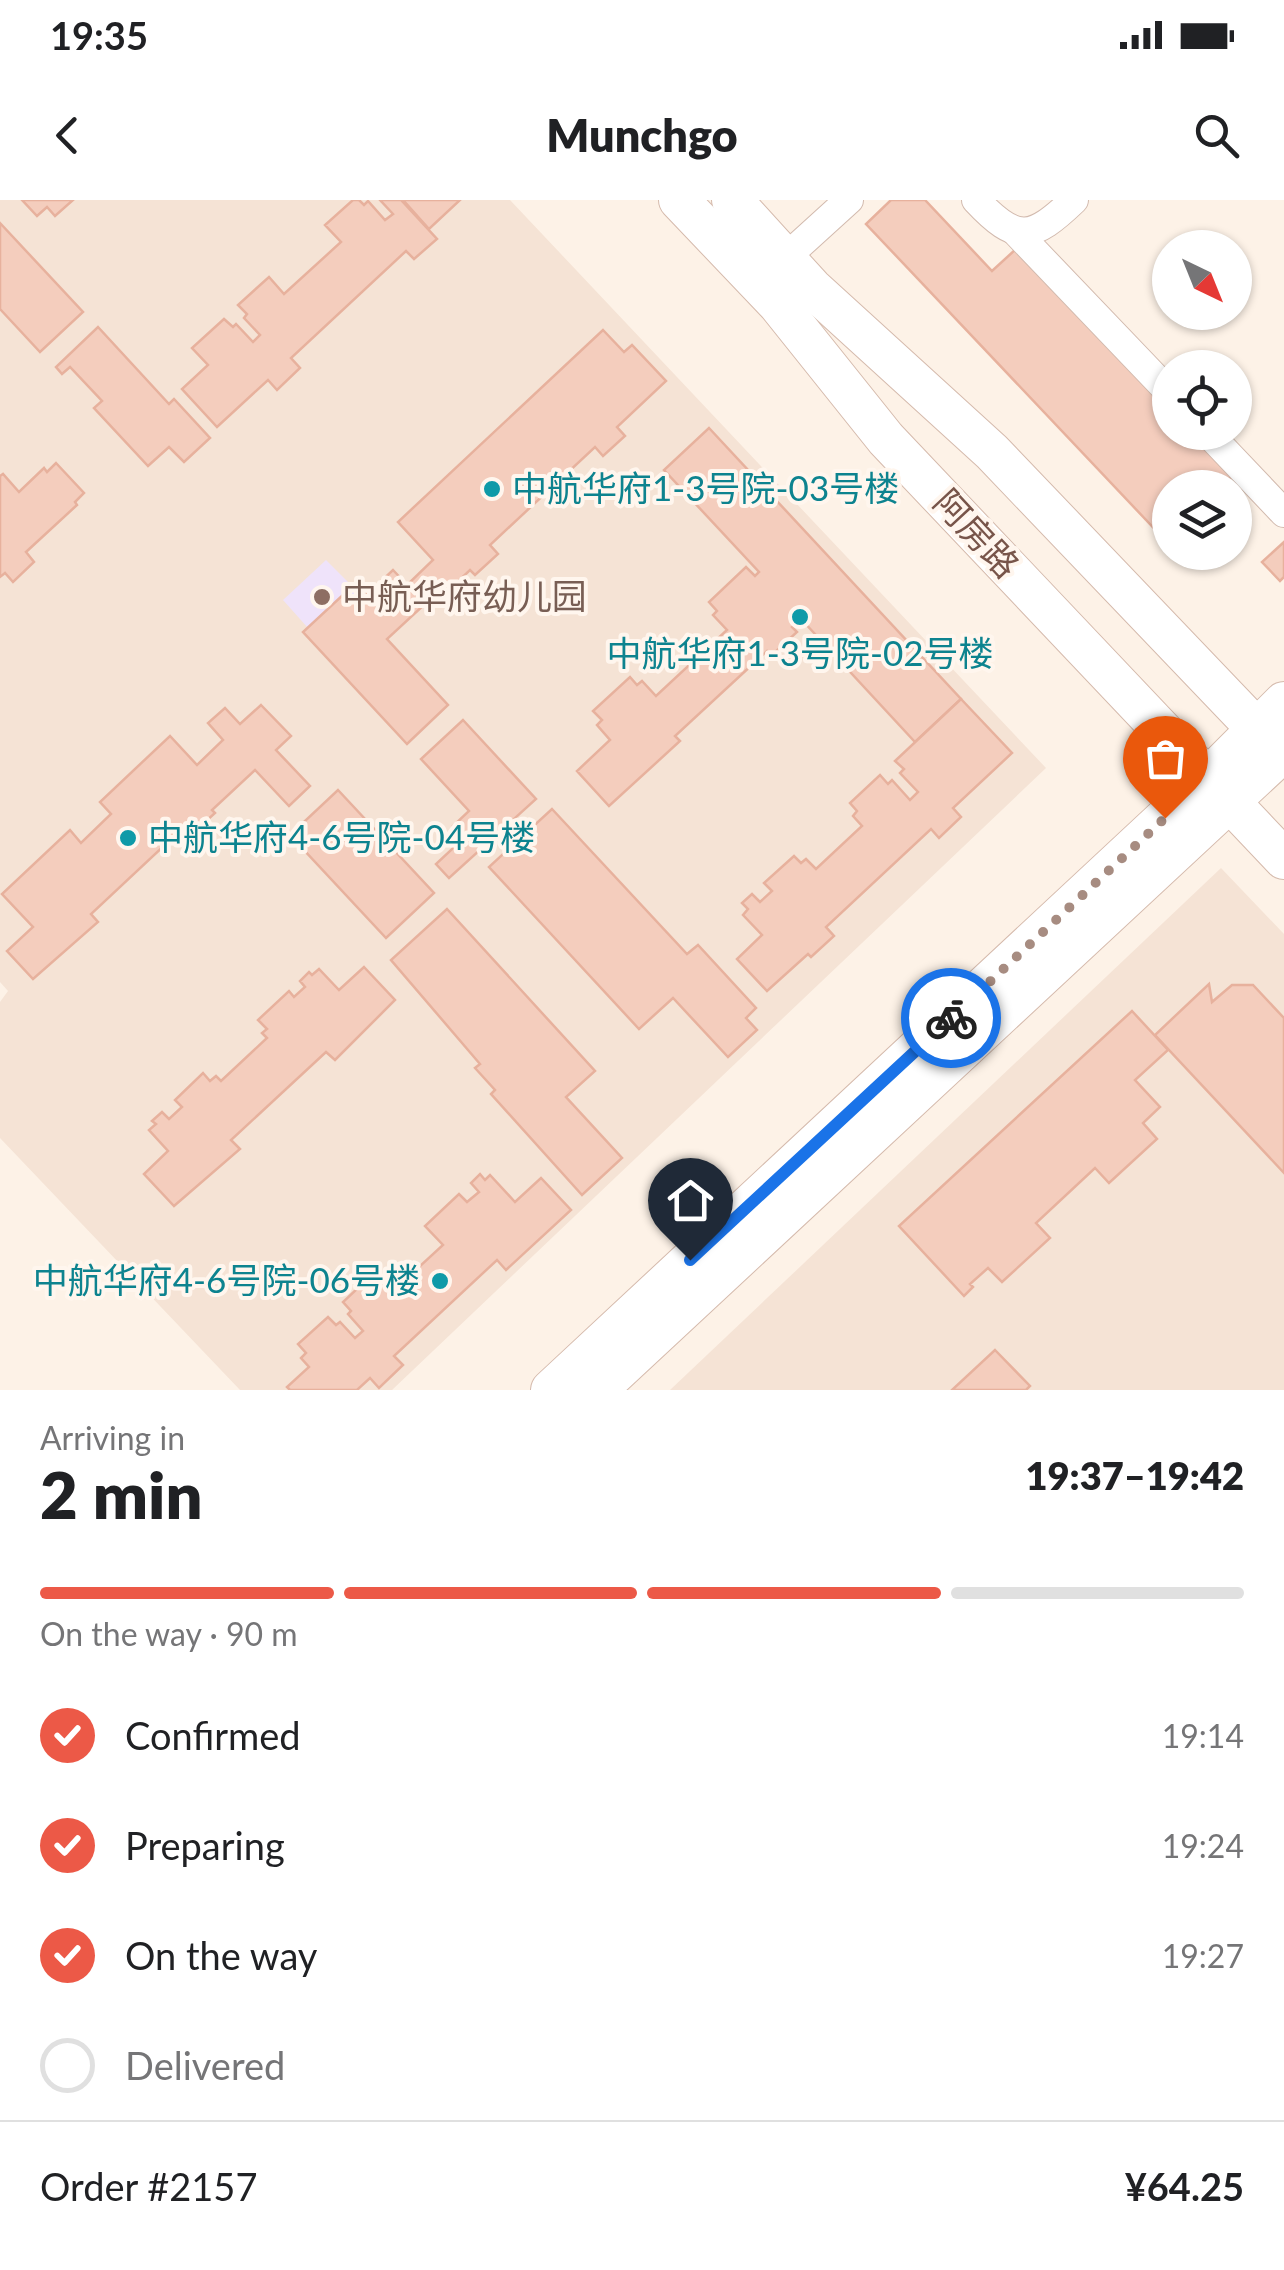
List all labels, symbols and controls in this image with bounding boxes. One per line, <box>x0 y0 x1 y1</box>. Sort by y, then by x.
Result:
text: 19:35 <box>50 12 148 58</box>
icon: back <box>40 108 95 163</box>
text: Munchgo <box>546 108 738 162</box>
icon: search <box>1189 108 1244 163</box>
north arrow <box>1152 230 1252 330</box>
map controls <box>1152 230 1252 570</box>
button: locate <box>1152 350 1252 450</box>
place label: 中航华府1-3号院-03号楼 <box>512 466 899 508</box>
button: layers <box>1152 470 1252 570</box>
marker: 中航华府1-3号院-03号楼 <box>481 478 503 500</box>
street label: 阿房路 <box>926 480 1029 585</box>
place label: 中航华府幼儿园 <box>342 574 587 616</box>
marker: 中航华府幼儿园 <box>311 586 333 608</box>
marker: 中航华府1-3号院-02号楼 <box>789 606 811 628</box>
place label: 中航华府1-3号院-02号楼 <box>606 631 994 673</box>
pin <box>1123 716 1208 819</box>
icon: bag <box>1138 731 1193 786</box>
place label: 中航华府4-6号院-04号楼 <box>148 815 535 857</box>
marker: 中航华府4-6号院-04号楼 <box>117 827 139 849</box>
courier <box>901 968 1001 1068</box>
icon: bike <box>924 991 979 1046</box>
pin <box>648 1158 733 1261</box>
icon: home <box>663 1173 718 1228</box>
place label: 中航华府4-6号院-06号楼 <box>33 1258 420 1300</box>
marker: 中航华府4-6号院-06号楼 <box>429 1270 451 1292</box>
text: Arriving in <box>40 1418 185 1457</box>
text: 19:37–19:42 <box>1025 1452 1244 1498</box>
text: 2 min <box>40 1455 202 1533</box>
text: On the way · 90 m <box>40 1614 298 1653</box>
icon: check <box>40 1708 95 1763</box>
text: Confirmed <box>125 1712 301 1758</box>
text: 19:14 <box>1162 1716 1244 1755</box>
icon: check <box>40 1818 95 1873</box>
text: Preparing <box>125 1822 285 1868</box>
text: 19:24 <box>1162 1826 1244 1865</box>
icon: check <box>40 1928 95 1983</box>
text: On the way <box>125 1932 317 1978</box>
text: 19:27 <box>1162 1936 1244 1975</box>
text: Delivered <box>125 2042 285 2088</box>
text: Order #2157 <box>40 2163 257 2209</box>
text: ¥64.25 <box>1125 2163 1244 2209</box>

